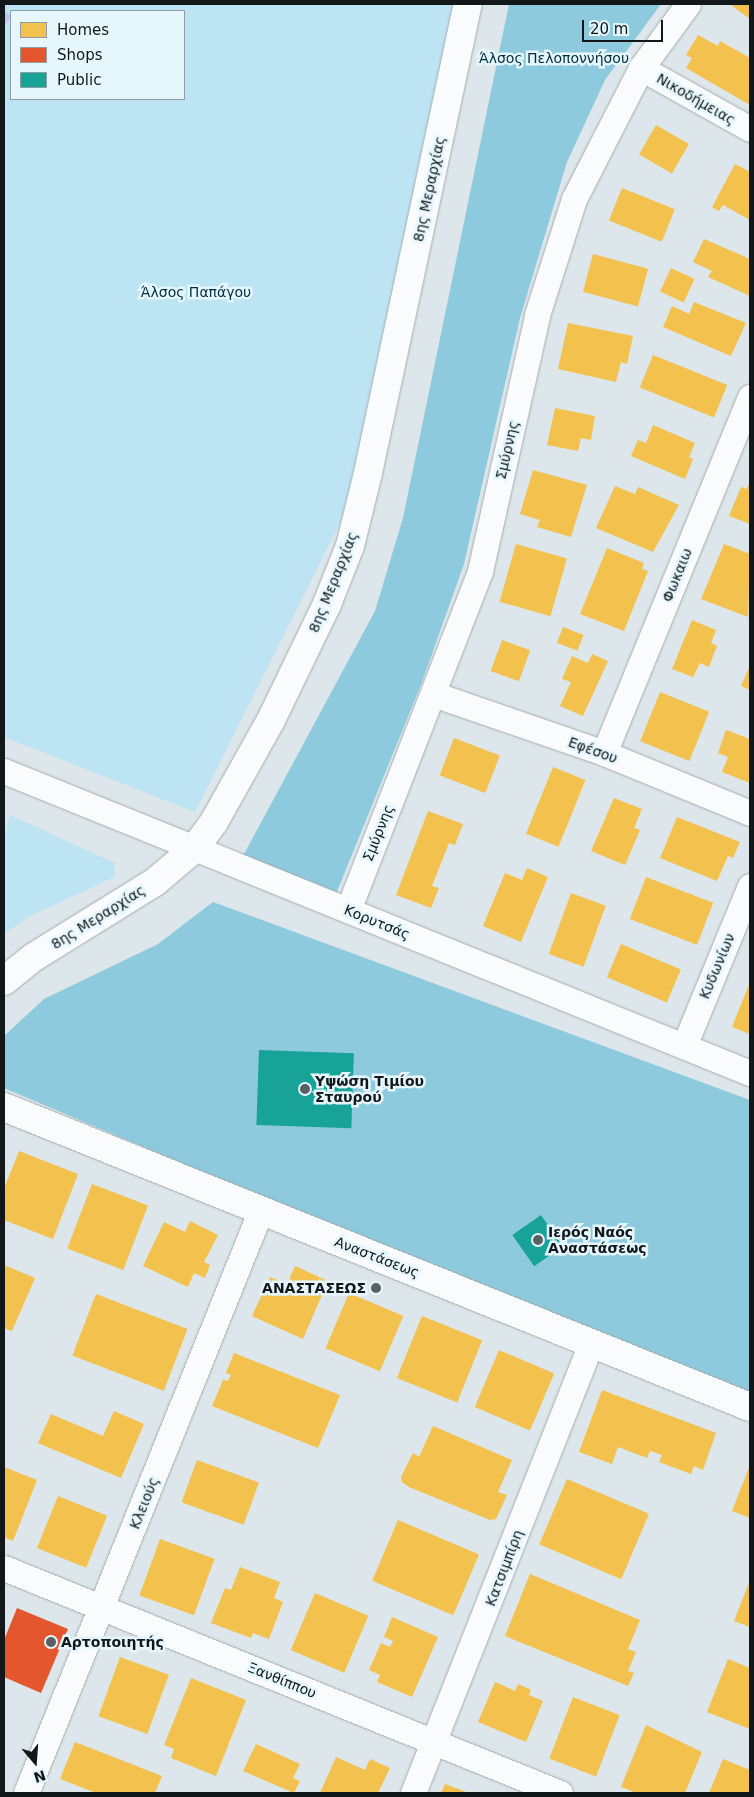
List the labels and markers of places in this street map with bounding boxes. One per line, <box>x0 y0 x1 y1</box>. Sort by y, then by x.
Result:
place label: Υψώση Τιμίου Σταυρού <box>315 1073 424 1106</box>
marker: Υψώση Τιμίου Σταυρού <box>299 1083 311 1095</box>
place label: Ιερός Ναός Αναστάσεως <box>548 1224 647 1256</box>
marker: Ιερός Ναός Αναστάσεως <box>532 1234 544 1246</box>
place label: ΑΝΑΣΤΑΣΕΩΣ <box>262 1280 366 1296</box>
marker: ΑΝΑΣΤΑΣΕΩΣ <box>370 1282 382 1294</box>
place label: Αρτοποιητής <box>61 1634 164 1650</box>
marker: Αρτοποιητής <box>45 1636 57 1648</box>

